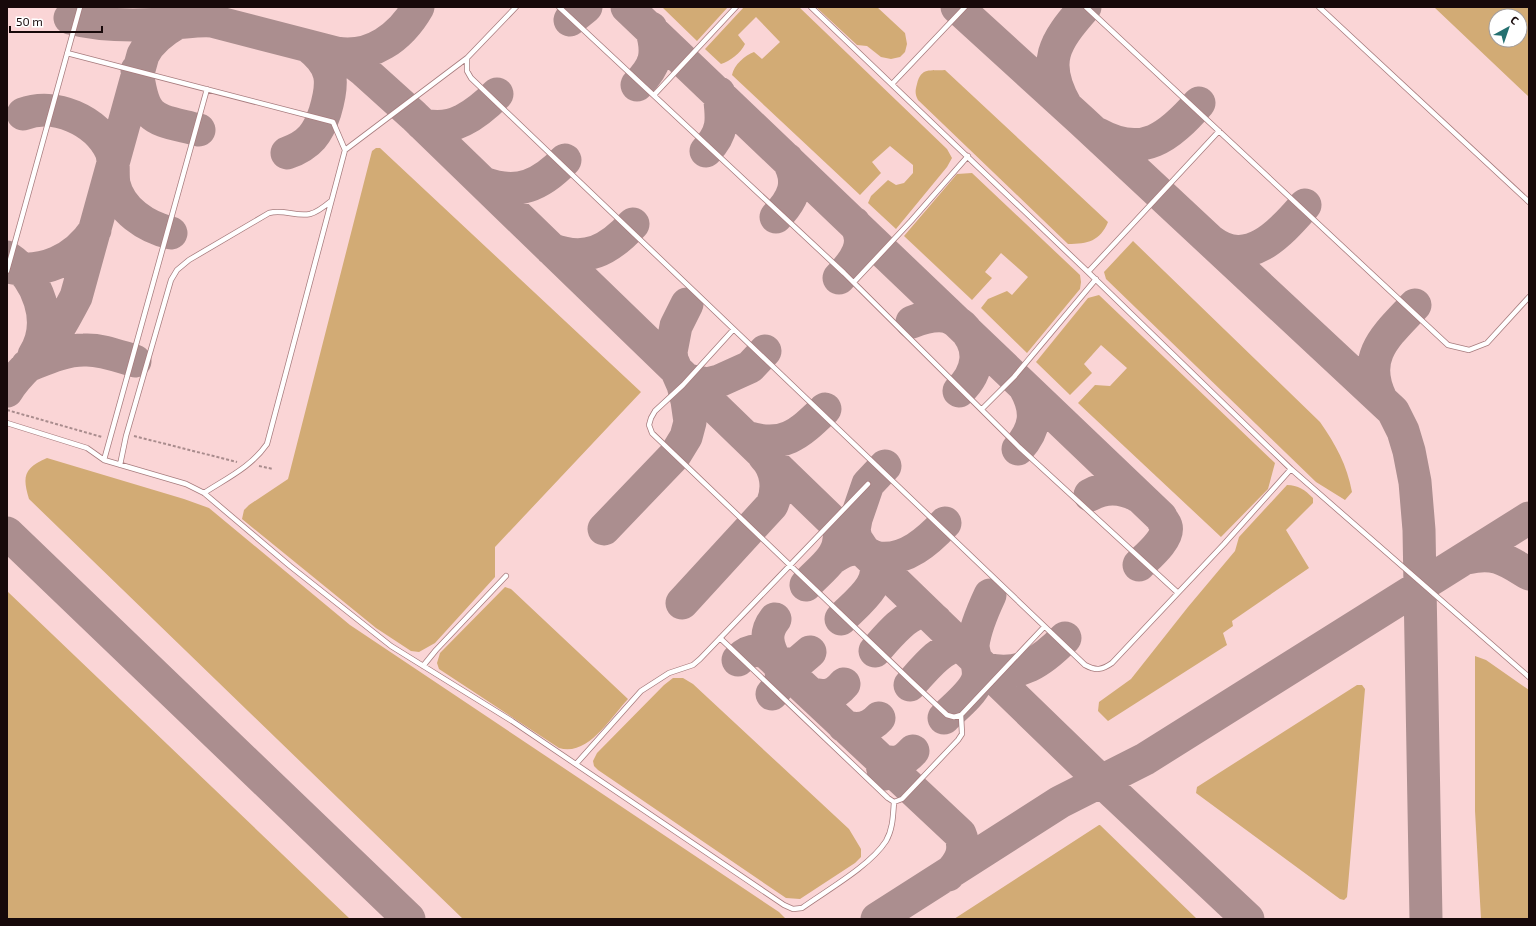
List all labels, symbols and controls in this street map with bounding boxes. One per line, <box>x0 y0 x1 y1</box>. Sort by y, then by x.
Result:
scale bar <box>10 8 102 34</box>
north arrow <box>1488 8 1528 48</box>
text: С <box>1508 13 1522 27</box>
text: 50 m <box>16 14 43 28</box>

